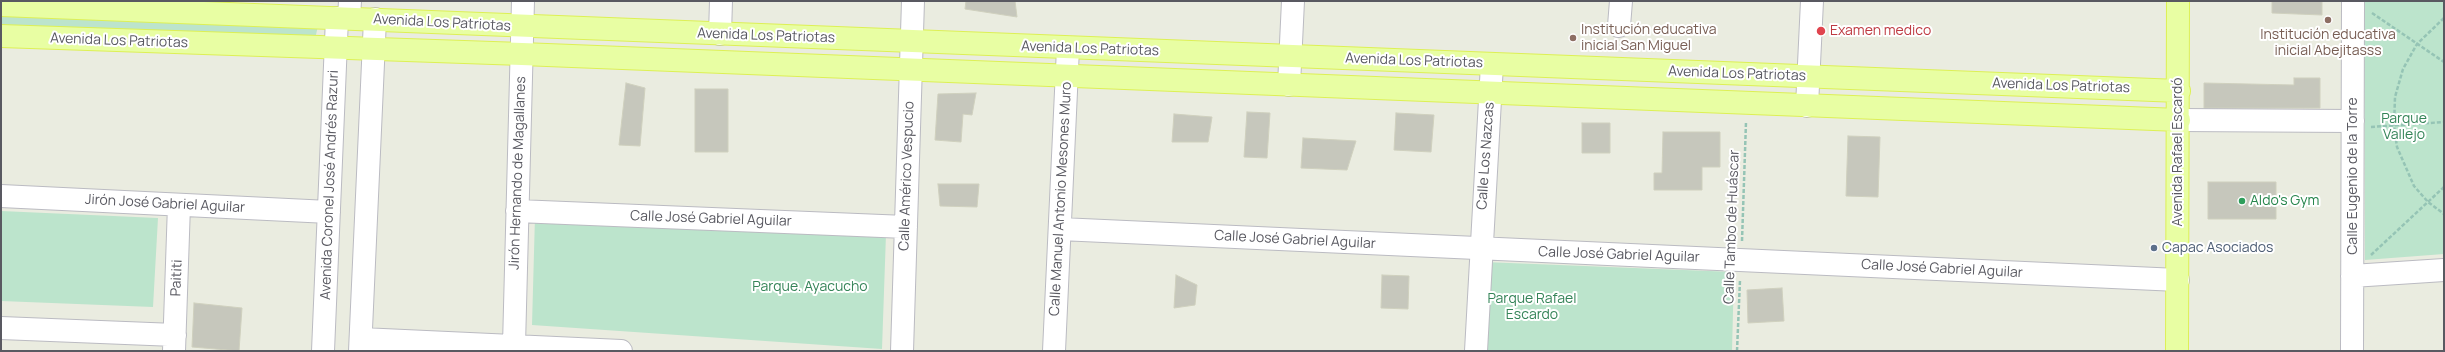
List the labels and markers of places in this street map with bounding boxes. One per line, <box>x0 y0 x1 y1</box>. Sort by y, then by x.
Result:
marker: Institución educativa inicial Abejitasss <box>2323 15 2333 25</box>
place label: Institución educativa inicial San Miguel <box>1581 22 1717 54</box>
place label: Examen medico <box>1830 23 1931 39</box>
marker: Examen medico <box>1815 25 1827 37</box>
place label: Institución educativa inicial Abejitasss <box>2260 27 2396 60</box>
marker: Institución educativa inicial San Miguel <box>1568 33 1578 43</box>
place label: Aldo's Gym <box>2250 193 2319 209</box>
marker: Aldo's Gym <box>2237 196 2247 206</box>
place label: Capac Asociados <box>2162 240 2273 256</box>
marker: Capac Asociados <box>2149 243 2159 253</box>

